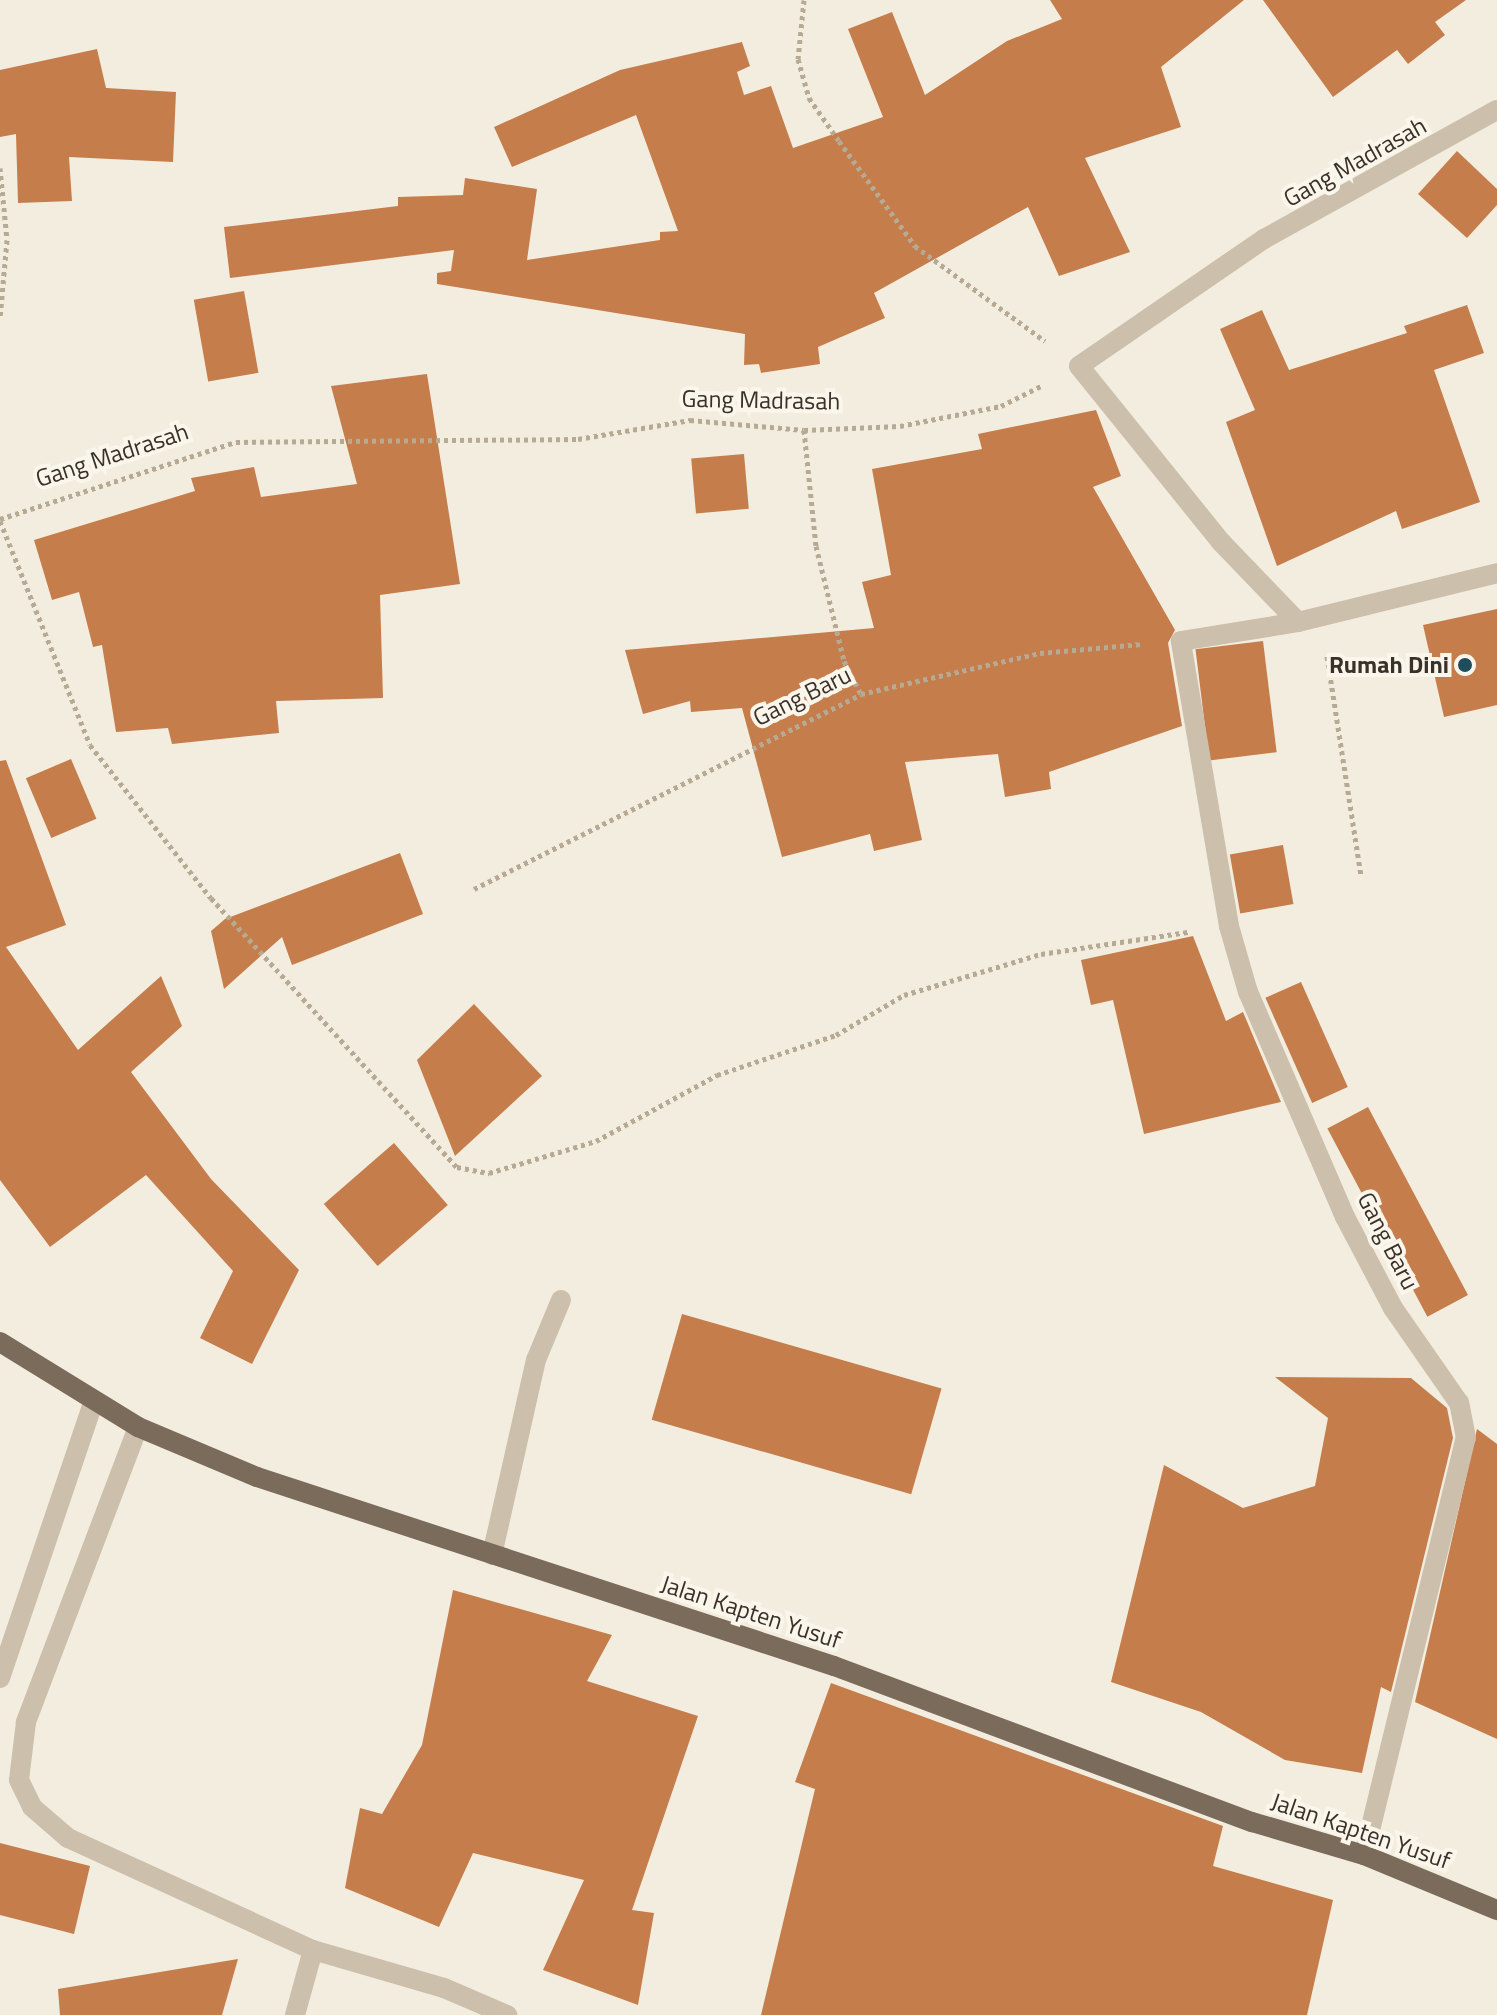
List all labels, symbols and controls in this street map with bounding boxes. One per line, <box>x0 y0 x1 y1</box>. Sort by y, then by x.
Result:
street label: Gang Madrasah <box>1279 111 1431 213</box>
street label: Gang Madrasah <box>681 384 841 416</box>
street label: Gang Madrasah <box>32 417 192 493</box>
place label: Rumah Dini <box>1329 651 1449 679</box>
marker: Rumah Dini <box>1456 656 1474 674</box>
street label: Gang Baru <box>748 660 856 732</box>
street label: Gang Baru <box>1351 1188 1425 1294</box>
street label: Jalan Kapten Yusuf <box>657 1569 845 1655</box>
street label: Jalan Kapten Yusuf <box>1268 1787 1454 1875</box>

